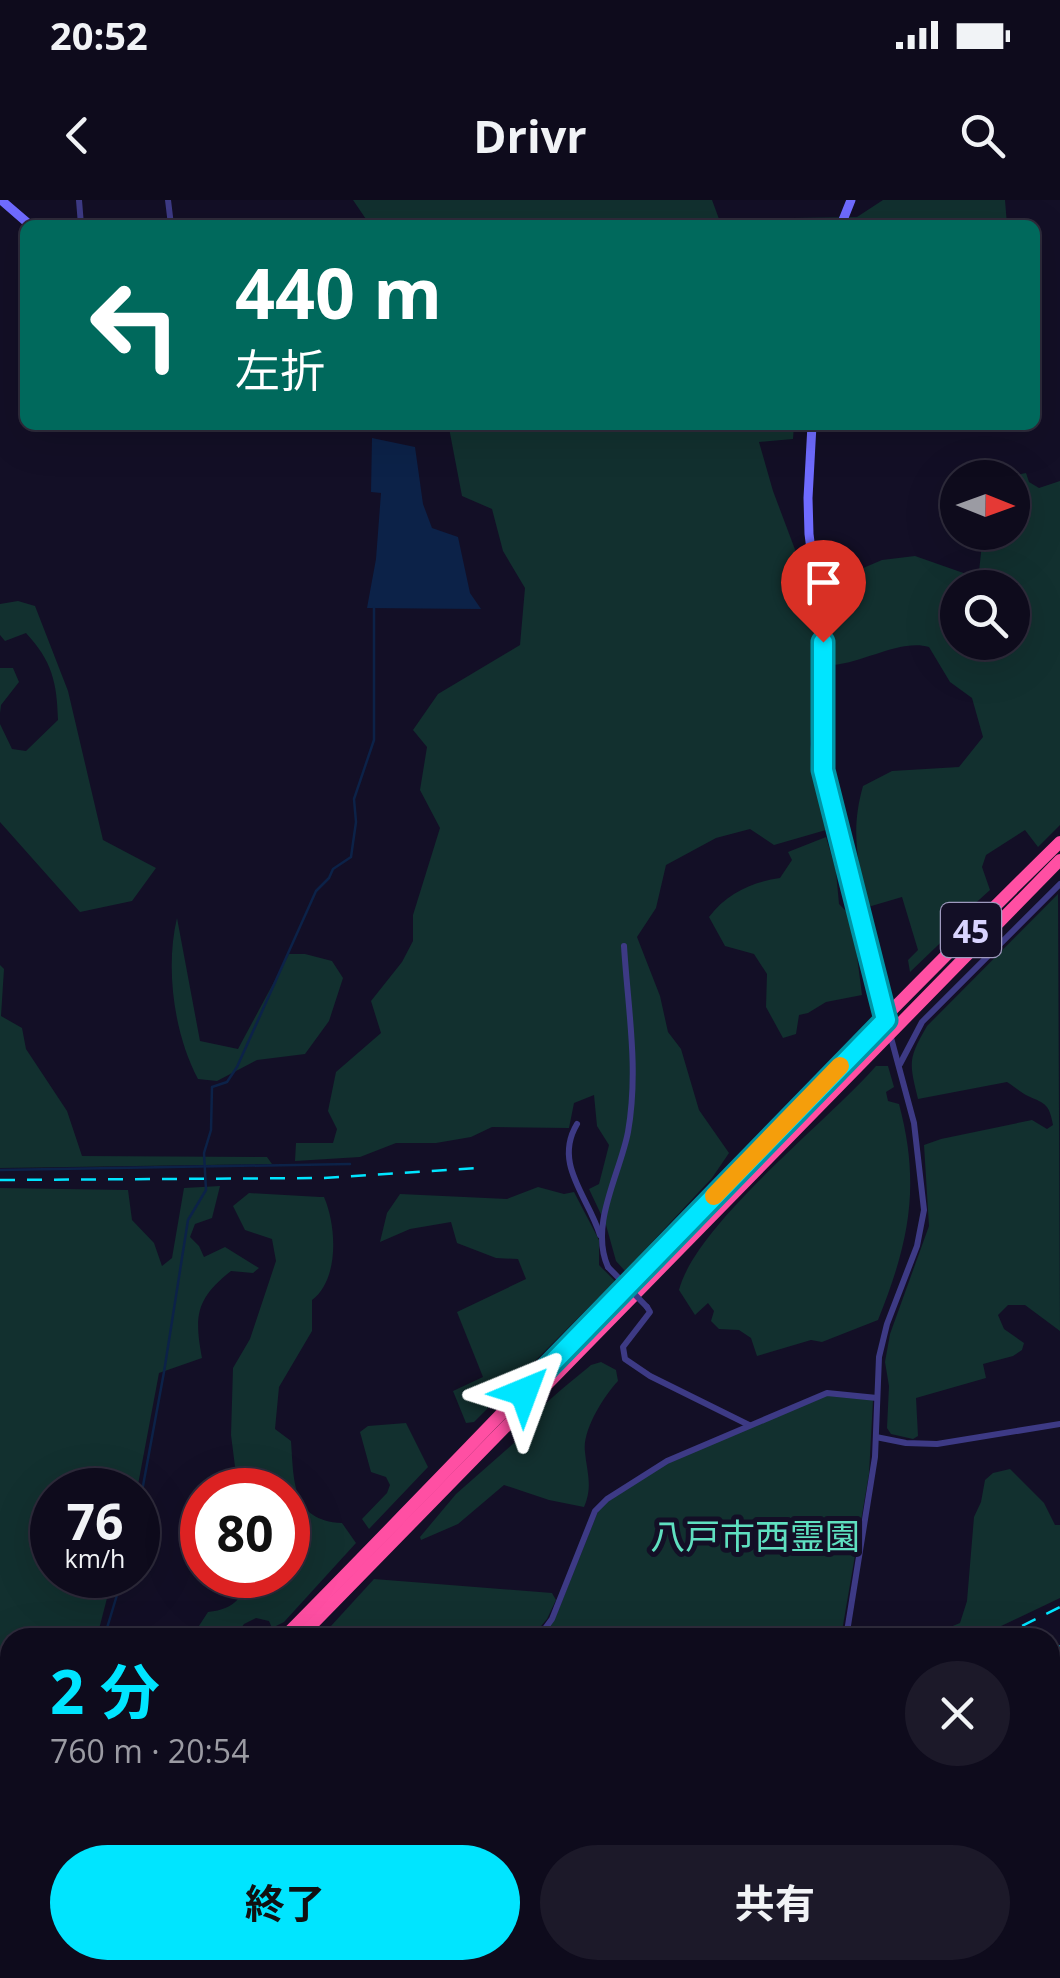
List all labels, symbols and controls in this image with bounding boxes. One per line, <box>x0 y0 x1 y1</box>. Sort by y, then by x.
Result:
text: 20:52 <box>50 9 148 61</box>
text: Drivr <box>473 105 587 166</box>
icon: back <box>50 108 105 163</box>
icon: search <box>955 108 1010 163</box>
text: 440 m <box>235 244 442 340</box>
icon: left <box>70 260 200 390</box>
text: 左折 <box>235 339 325 400</box>
north arrow <box>940 460 1030 550</box>
map controls <box>940 460 1030 660</box>
pin <box>781 540 866 643</box>
icon: arrive <box>796 555 851 610</box>
button: search <box>940 570 1030 660</box>
road number: 45 <box>941 903 1001 957</box>
position arrow <box>472 1340 576 1444</box>
speed limit sign: 80 <box>180 1468 310 1598</box>
text: 76 <box>66 1487 124 1555</box>
park label: 八戸市西霊園 <box>650 1512 860 1559</box>
text: km/h <box>65 1541 125 1575</box>
text: 2 分 <box>50 1650 160 1732</box>
button: close <box>905 1661 1010 1766</box>
text: 760 m · 20:54 <box>50 1729 249 1772</box>
button: 終了 <box>50 1845 520 1960</box>
button: 共有 <box>540 1845 1010 1960</box>

